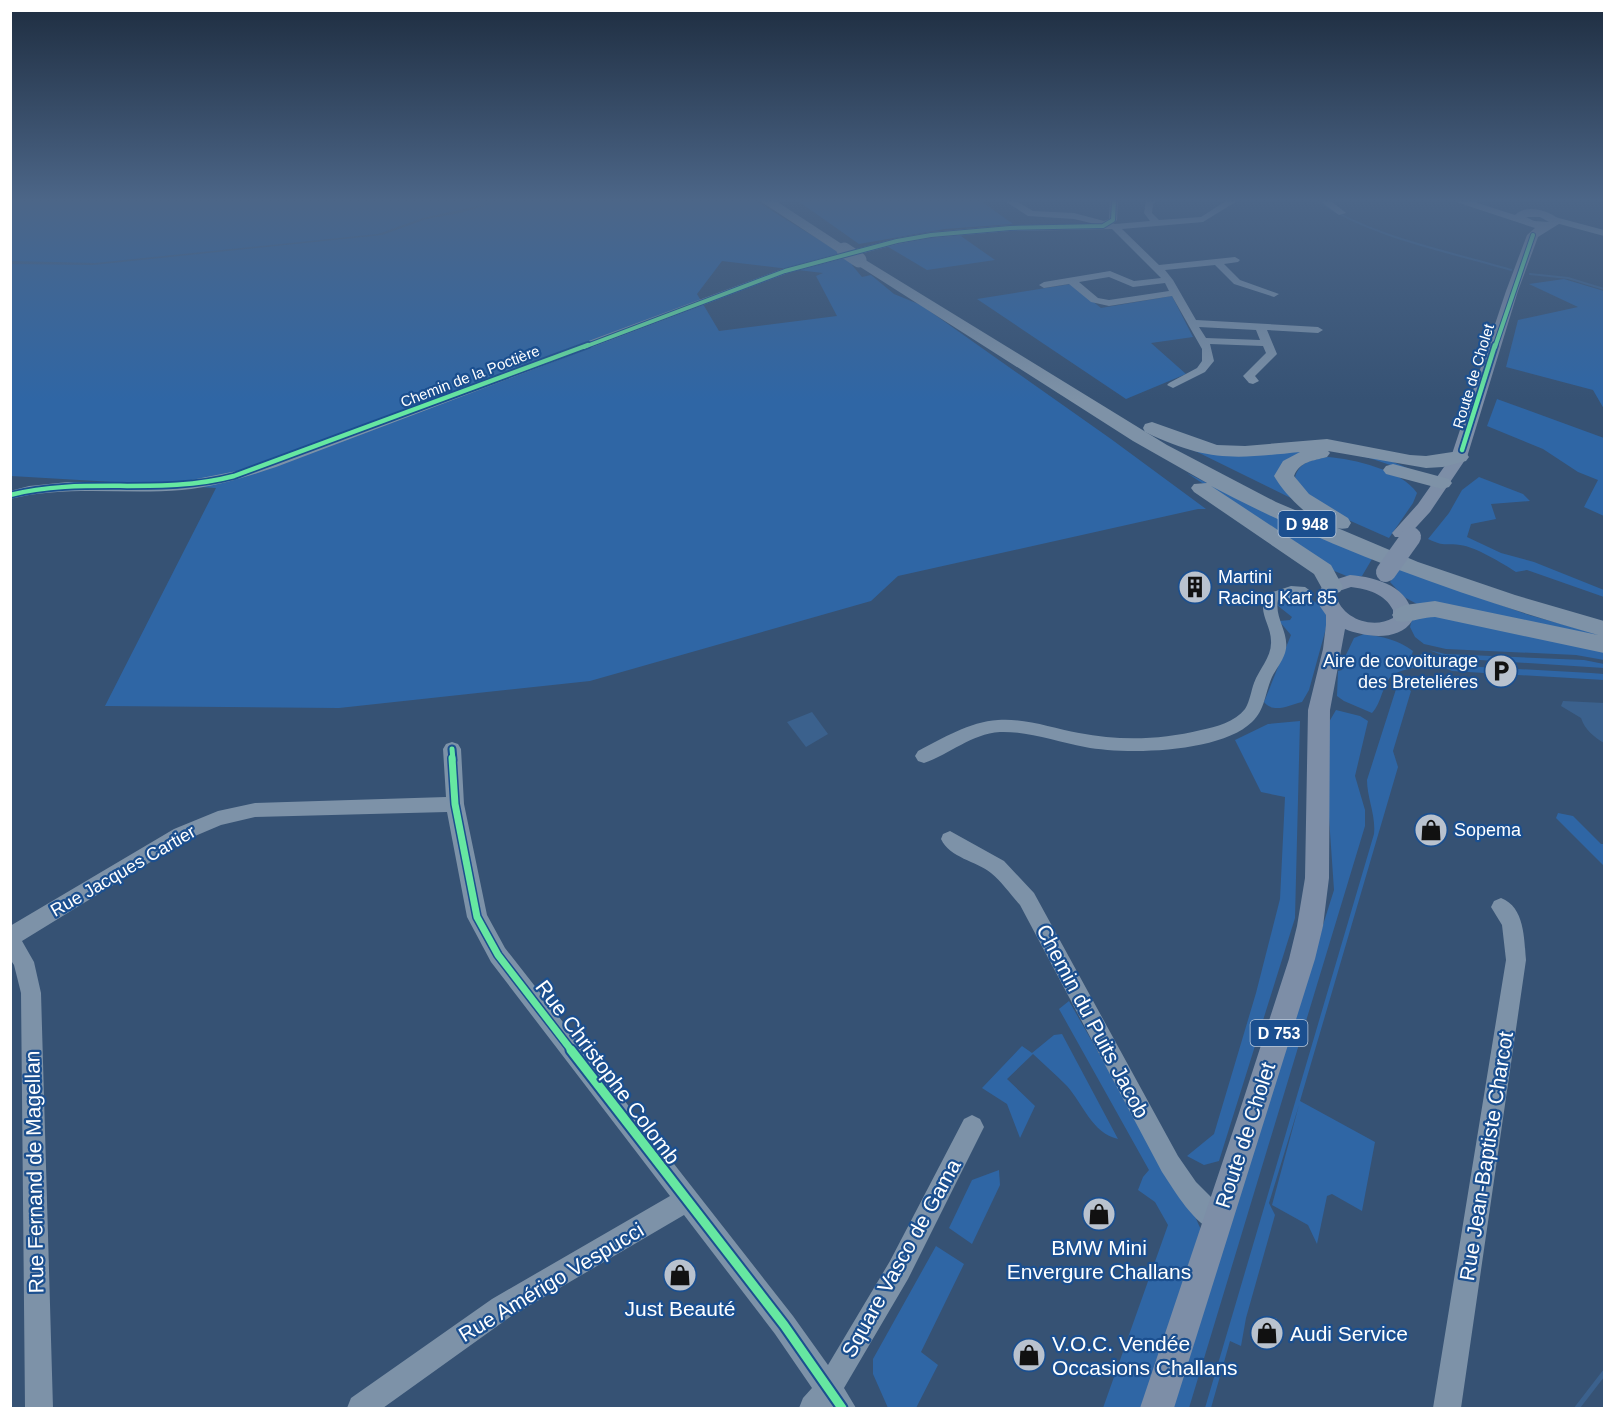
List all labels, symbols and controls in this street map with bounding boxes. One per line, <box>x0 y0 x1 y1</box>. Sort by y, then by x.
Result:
street label: Route de Cholet <box>1449 321 1497 430</box>
street label: Chemin de la Poctière <box>398 342 542 410</box>
road number: D 948 <box>1278 511 1336 537</box>
place label: Martini Racing Kart 85 <box>1218 567 1337 608</box>
building icon: Martini Racing Kart 85 <box>1177 569 1213 605</box>
place label: Aire de covoiturage des Breteliéres <box>1323 651 1478 692</box>
parking icon: Aire de covoiturage des Breteliéres <box>1483 653 1519 689</box>
shop icon: Sopema <box>1413 812 1449 848</box>
place label: Sopema <box>1454 820 1522 840</box>
street label: Rue Jacques Cartier <box>47 821 199 921</box>
street label: Chemin du Puits Jacob <box>1032 920 1154 1122</box>
street label: Rue Christophe Colomb <box>531 976 685 1168</box>
road number: D 753 <box>1250 1020 1308 1046</box>
street label: Rue Jean-Baptiste Charcot <box>1455 1030 1517 1282</box>
street label: Rue Fernand de Magellan <box>20 1050 48 1294</box>
street label: Route de Cholet <box>1211 1059 1279 1211</box>
street label: Square Vasco de Gama <box>837 1155 965 1361</box>
shop icon: BMW Mini Envergure Challans <box>1081 1196 1117 1232</box>
street label: Rue Amérigo Vespucci <box>455 1218 647 1346</box>
place label: BMW Mini Envergure Challans <box>1007 1236 1191 1283</box>
shop icon: Just Beauté <box>662 1257 698 1293</box>
place label: Just Beauté <box>625 1297 735 1320</box>
shop icon: Audi Service <box>1249 1315 1285 1351</box>
place label: Audi Service <box>1290 1322 1408 1345</box>
place label: V.O.C. Vendée Occasions Challans <box>1052 1332 1238 1379</box>
shop icon: V.O.C. Vendée Occasions Challans <box>1011 1337 1047 1373</box>

